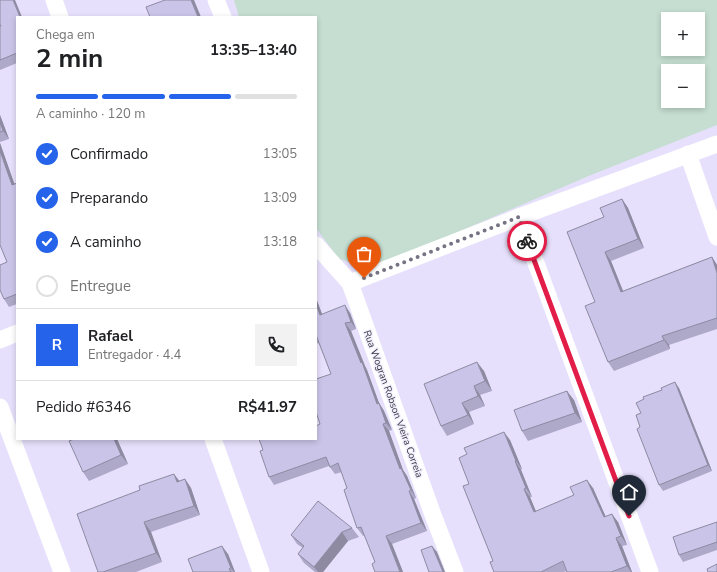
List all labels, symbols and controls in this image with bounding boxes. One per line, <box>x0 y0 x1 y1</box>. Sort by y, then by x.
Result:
map controls <box>661 12 705 108</box>
button: + <box>661 12 705 56</box>
text: Chega em <box>36 26 95 44</box>
text: 13:35–13:40 <box>210 40 297 60</box>
text: 2 min <box>36 41 103 76</box>
button: − <box>661 64 705 108</box>
text: A caminho · 120 m <box>36 105 145 123</box>
icon: check <box>36 143 58 165</box>
text: Confirmado <box>70 144 148 164</box>
text: 13:05 <box>263 145 297 163</box>
icon: check <box>36 187 58 209</box>
text: Preparando <box>70 188 148 208</box>
text: 13:09 <box>263 189 297 207</box>
courier <box>507 221 547 261</box>
icon: bike <box>516 230 538 252</box>
icon: check <box>36 231 58 253</box>
text: A caminho <box>70 232 141 252</box>
text: 13:18 <box>263 233 297 251</box>
pin <box>347 237 381 278</box>
icon: bag <box>353 243 375 265</box>
text: Entregue <box>70 276 131 296</box>
button: phone <box>255 324 297 366</box>
text: Rafael <box>88 326 133 346</box>
street label: Rua Wogran Robson Vieira Correia <box>360 328 426 480</box>
text: R <box>52 335 62 355</box>
text: Entregador · 4.4 <box>88 346 181 364</box>
text: Pedido #6346 <box>36 397 131 417</box>
text: R$41.97 <box>238 397 297 417</box>
pin <box>612 475 646 516</box>
icon: home <box>618 481 640 503</box>

